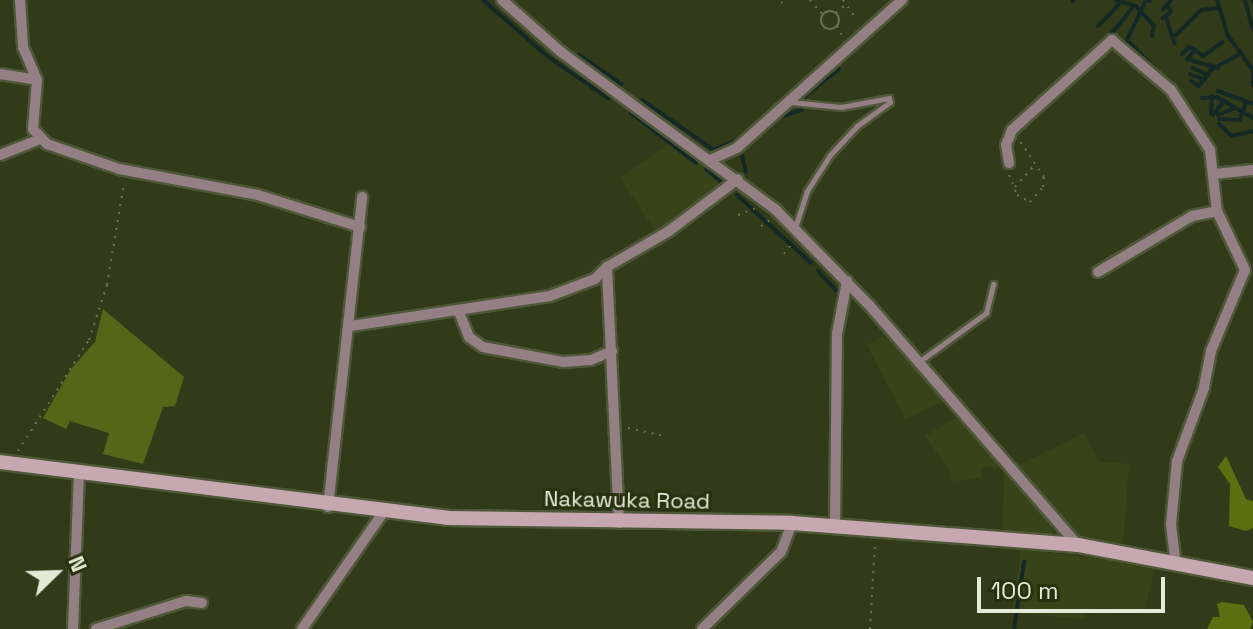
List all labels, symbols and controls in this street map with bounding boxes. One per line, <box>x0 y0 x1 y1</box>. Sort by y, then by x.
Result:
street label: Nakawuka Road <box>544 485 710 515</box>
north arrow <box>16 533 96 613</box>
text: N <box>62 551 94 576</box>
scale bar <box>981 561 1169 611</box>
text: 100 m <box>991 575 1059 606</box>

